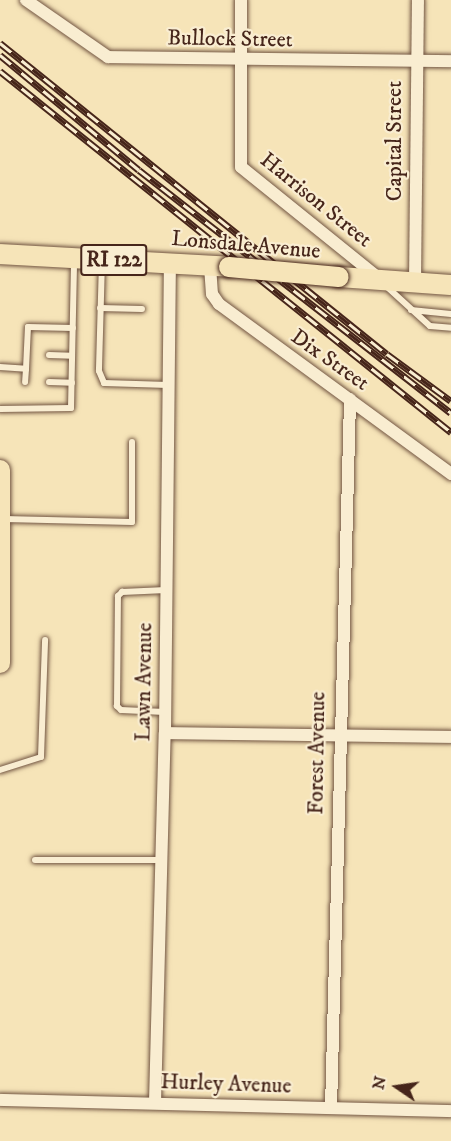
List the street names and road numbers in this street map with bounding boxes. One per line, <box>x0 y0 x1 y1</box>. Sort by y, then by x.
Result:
street label: Bullock Street <box>167 25 293 53</box>
street label: Capital Street <box>382 81 408 201</box>
street label: Harrison Street <box>255 147 377 253</box>
street label: Lonsdale Avenue <box>170 225 322 265</box>
road number: RI 122 <box>80 242 148 278</box>
street label: Dix Street <box>286 323 374 397</box>
street label: Lawn Avenue <box>130 622 158 742</box>
street label: Forest Avenue <box>303 691 331 815</box>
street label: Hurley Avenue <box>160 1069 292 1099</box>

